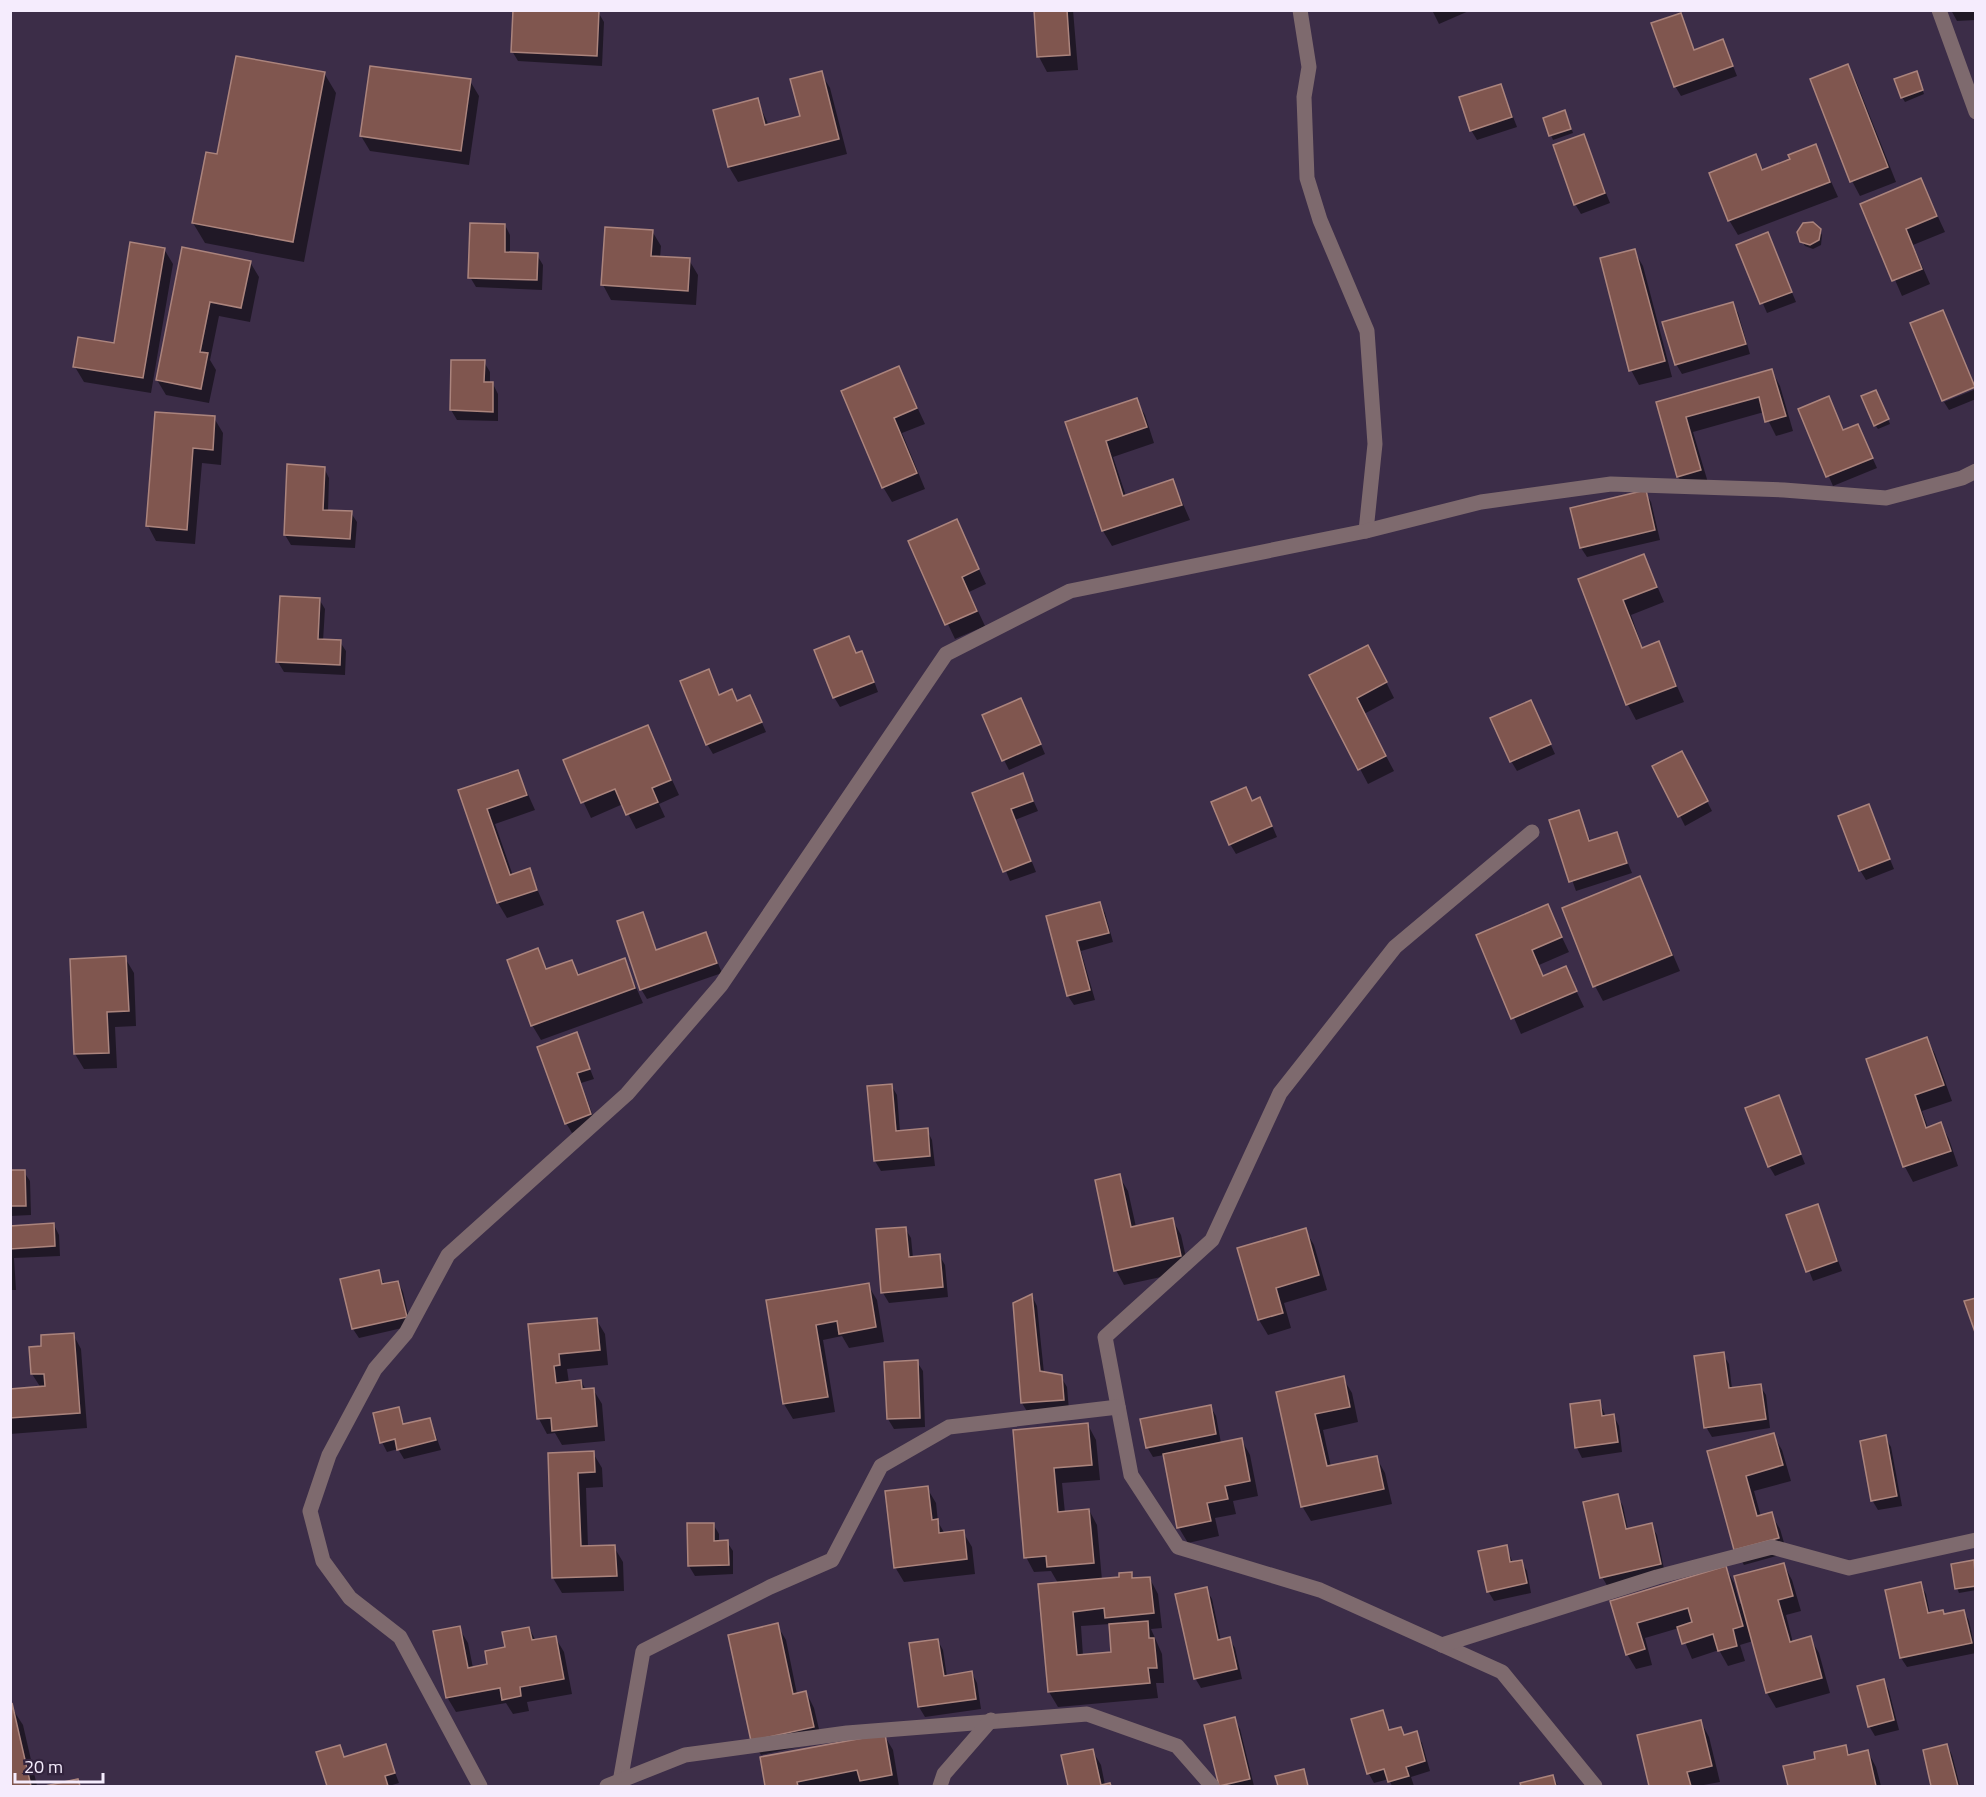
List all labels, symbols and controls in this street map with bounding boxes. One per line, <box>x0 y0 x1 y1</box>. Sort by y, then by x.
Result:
scale bar <box>15 1746 104 1784</box>
text: 20 m <box>24 1753 63 1780</box>

